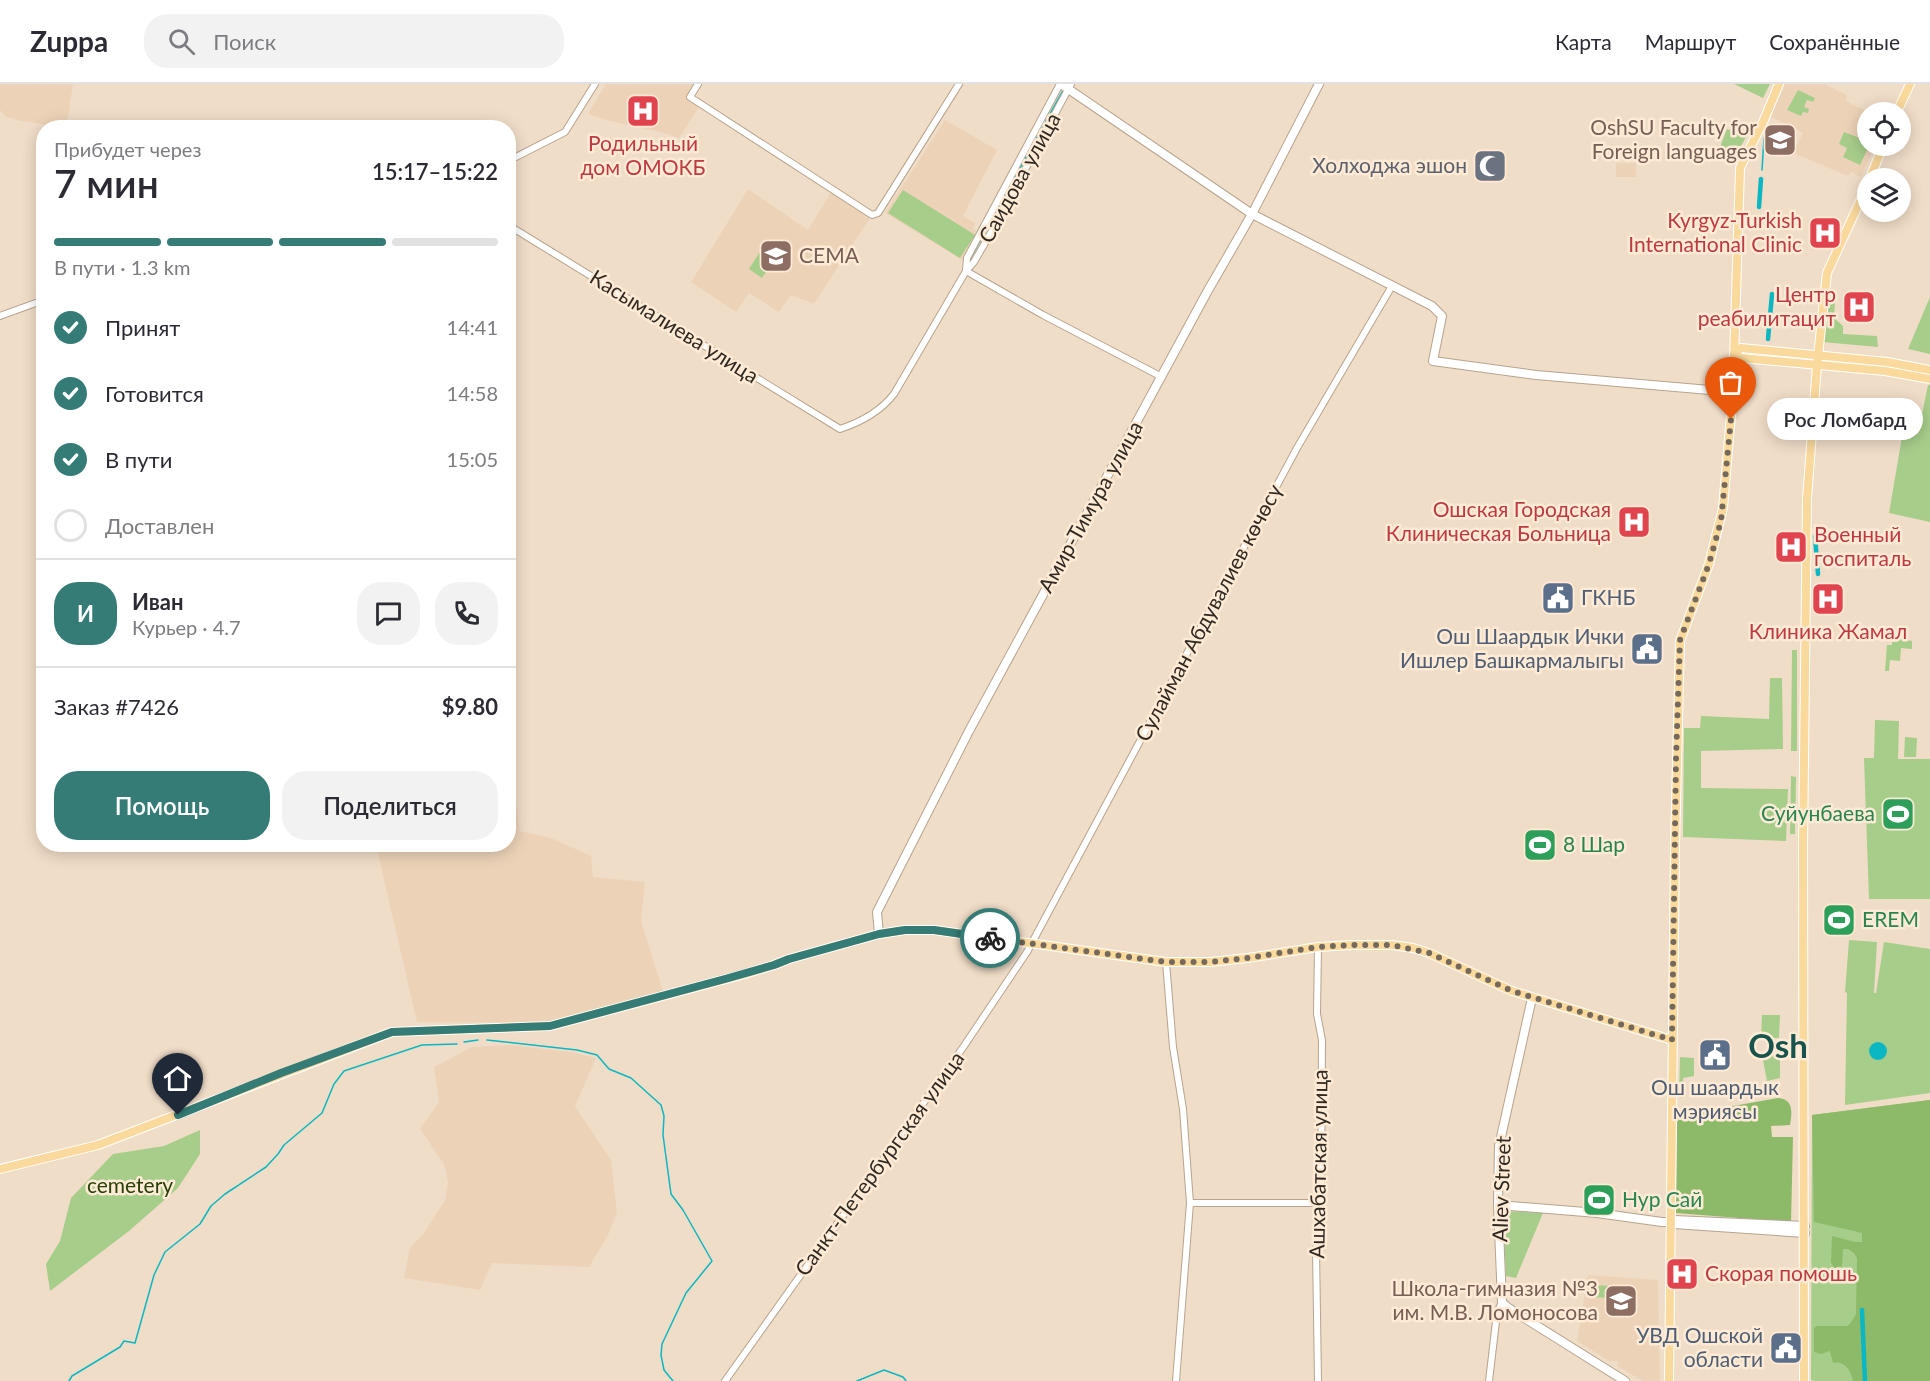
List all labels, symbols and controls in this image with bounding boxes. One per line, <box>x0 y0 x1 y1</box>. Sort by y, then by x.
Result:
search box <box>144 14 564 68</box>
text: Zuppa <box>30 24 108 58</box>
icon: search <box>165 25 198 58</box>
text: Поиск <box>213 28 276 55</box>
text: Карта <box>1555 29 1612 54</box>
text: Маршрут <box>1645 29 1736 54</box>
text: Сохранённые <box>1769 29 1900 54</box>
hospital icon: Родильный дом ОМОКБ <box>625 93 661 129</box>
map controls <box>1857 102 1911 222</box>
button: locate <box>1857 102 1911 156</box>
street label: Саидова улица <box>973 108 1065 247</box>
place label: OshSU Faculty for Foreign languages <box>1590 114 1757 163</box>
school or university icon: OshSU Faculty for Foreign languages <box>1762 122 1798 158</box>
place label: Родильный дом ОМОКБ <box>580 130 706 179</box>
text: Прибудет через <box>54 137 201 161</box>
mosque icon: Холходжа эшон <box>1472 148 1508 184</box>
place label: Холходжа эшон <box>1312 152 1467 177</box>
text: 15:17–15:22 <box>372 158 498 185</box>
text: 7 мин <box>54 160 159 206</box>
button: layers <box>1857 168 1911 222</box>
place label: Kyrgyz-Turkish International Clinic <box>1628 207 1802 256</box>
hospital icon: Kyrgyz-Turkish International Clinic <box>1807 215 1843 251</box>
school or university icon: СЕМА <box>758 238 794 274</box>
place label: СЕМА <box>799 242 860 267</box>
text: В пути · 1.3 km <box>54 255 190 279</box>
street label: Касымалиева улица <box>586 264 764 388</box>
place label: Центр реабилитацит <box>1698 281 1836 330</box>
hospital icon: Центр реабилитацит <box>1841 289 1877 325</box>
icon: check <box>54 311 87 344</box>
text: Принят <box>105 314 180 341</box>
text: 14:41 <box>447 315 498 339</box>
pin <box>1705 357 1756 419</box>
icon: bag <box>1714 366 1747 399</box>
icon: check <box>54 377 87 410</box>
text: Готовится <box>105 380 204 407</box>
text: 14:58 <box>447 381 498 405</box>
callout: Рос Ломбард <box>1767 398 1923 440</box>
text: Рос Ломбард <box>1783 407 1907 431</box>
street label: Амир-Тимура улица <box>1032 416 1147 596</box>
icon: check <box>54 443 87 476</box>
text: В пути <box>105 446 172 473</box>
text: 15:05 <box>447 447 498 471</box>
street label: Сулайман Абдувалиев көчөсү <box>1129 479 1286 745</box>
place label: Ошская Городская Клиническая Больница <box>1386 496 1611 545</box>
hospital icon: Ошская Городская Клиническая Больница <box>1616 504 1652 540</box>
text: Доставлен <box>105 512 214 539</box>
place label: Военный госпиталь <box>1814 521 1911 570</box>
hospital icon: Военный госпиталь <box>1773 529 1809 565</box>
public building icon: ГКНБ <box>1540 580 1576 616</box>
hospital icon: Клиника Жамал <box>1810 581 1846 617</box>
button: chat <box>357 582 420 645</box>
button: phone <box>435 582 498 645</box>
place label: ГКНБ <box>1581 584 1635 609</box>
text: Иван <box>132 588 184 615</box>
text: И <box>77 600 94 627</box>
text: Курьер · 4.7 <box>132 615 241 639</box>
place label: Клиника Жамал <box>1749 618 1907 643</box>
place label: Ош Шаардык Ички Ишлер Башкармалыгы <box>1400 623 1624 672</box>
public building icon: Ош Шаардык Ички Ишлер Башкармалыгы <box>1629 631 1665 667</box>
text: Заказ #7426 <box>54 693 179 720</box>
text: $9.80 <box>442 693 498 720</box>
button: Помощь <box>54 771 270 840</box>
button: Поделиться <box>282 771 498 840</box>
sports icon: Суйунбаева <box>1880 796 1916 832</box>
place label: Суйунбаева <box>1761 800 1875 825</box>
sports icon: 8 Шар <box>1522 827 1558 863</box>
place label: 8 Шар <box>1563 831 1625 856</box>
sports icon: EREM <box>1821 902 1857 938</box>
place label: EREM <box>1862 906 1919 931</box>
courier <box>960 908 1020 968</box>
icon: bike <box>974 922 1007 955</box>
district label: Osh <box>1748 1025 1808 1065</box>
public building icon: Ош шаардык мэриясы <box>1697 1037 1733 1073</box>
street label: Санкт-Петербургская улица <box>789 1046 969 1280</box>
pin <box>152 1053 203 1115</box>
icon: home <box>161 1062 194 1095</box>
street label: Ашхабатская улица <box>1303 1069 1332 1259</box>
place label: Ош шаардык мэриясы <box>1651 1074 1779 1123</box>
street label: Aliev Street <box>1486 1135 1515 1242</box>
park label: cemetery <box>87 1172 173 1197</box>
sports icon: Нур Сай <box>1581 1182 1617 1218</box>
place label: Нур Сай <box>1622 1186 1702 1211</box>
hospital icon: Скорая помошь <box>1664 1256 1700 1292</box>
place label: Скорая помошь <box>1705 1260 1857 1285</box>
place label: Школа-гимназия №3 им. М.В. Ломоносова <box>1391 1275 1598 1324</box>
school or university icon: Школа-гимназия №3 им. М.В. Ломоносова <box>1603 1283 1639 1319</box>
place label: УВД Ошской области <box>1636 1322 1763 1371</box>
public building icon: УВД Ошской области <box>1768 1330 1804 1366</box>

